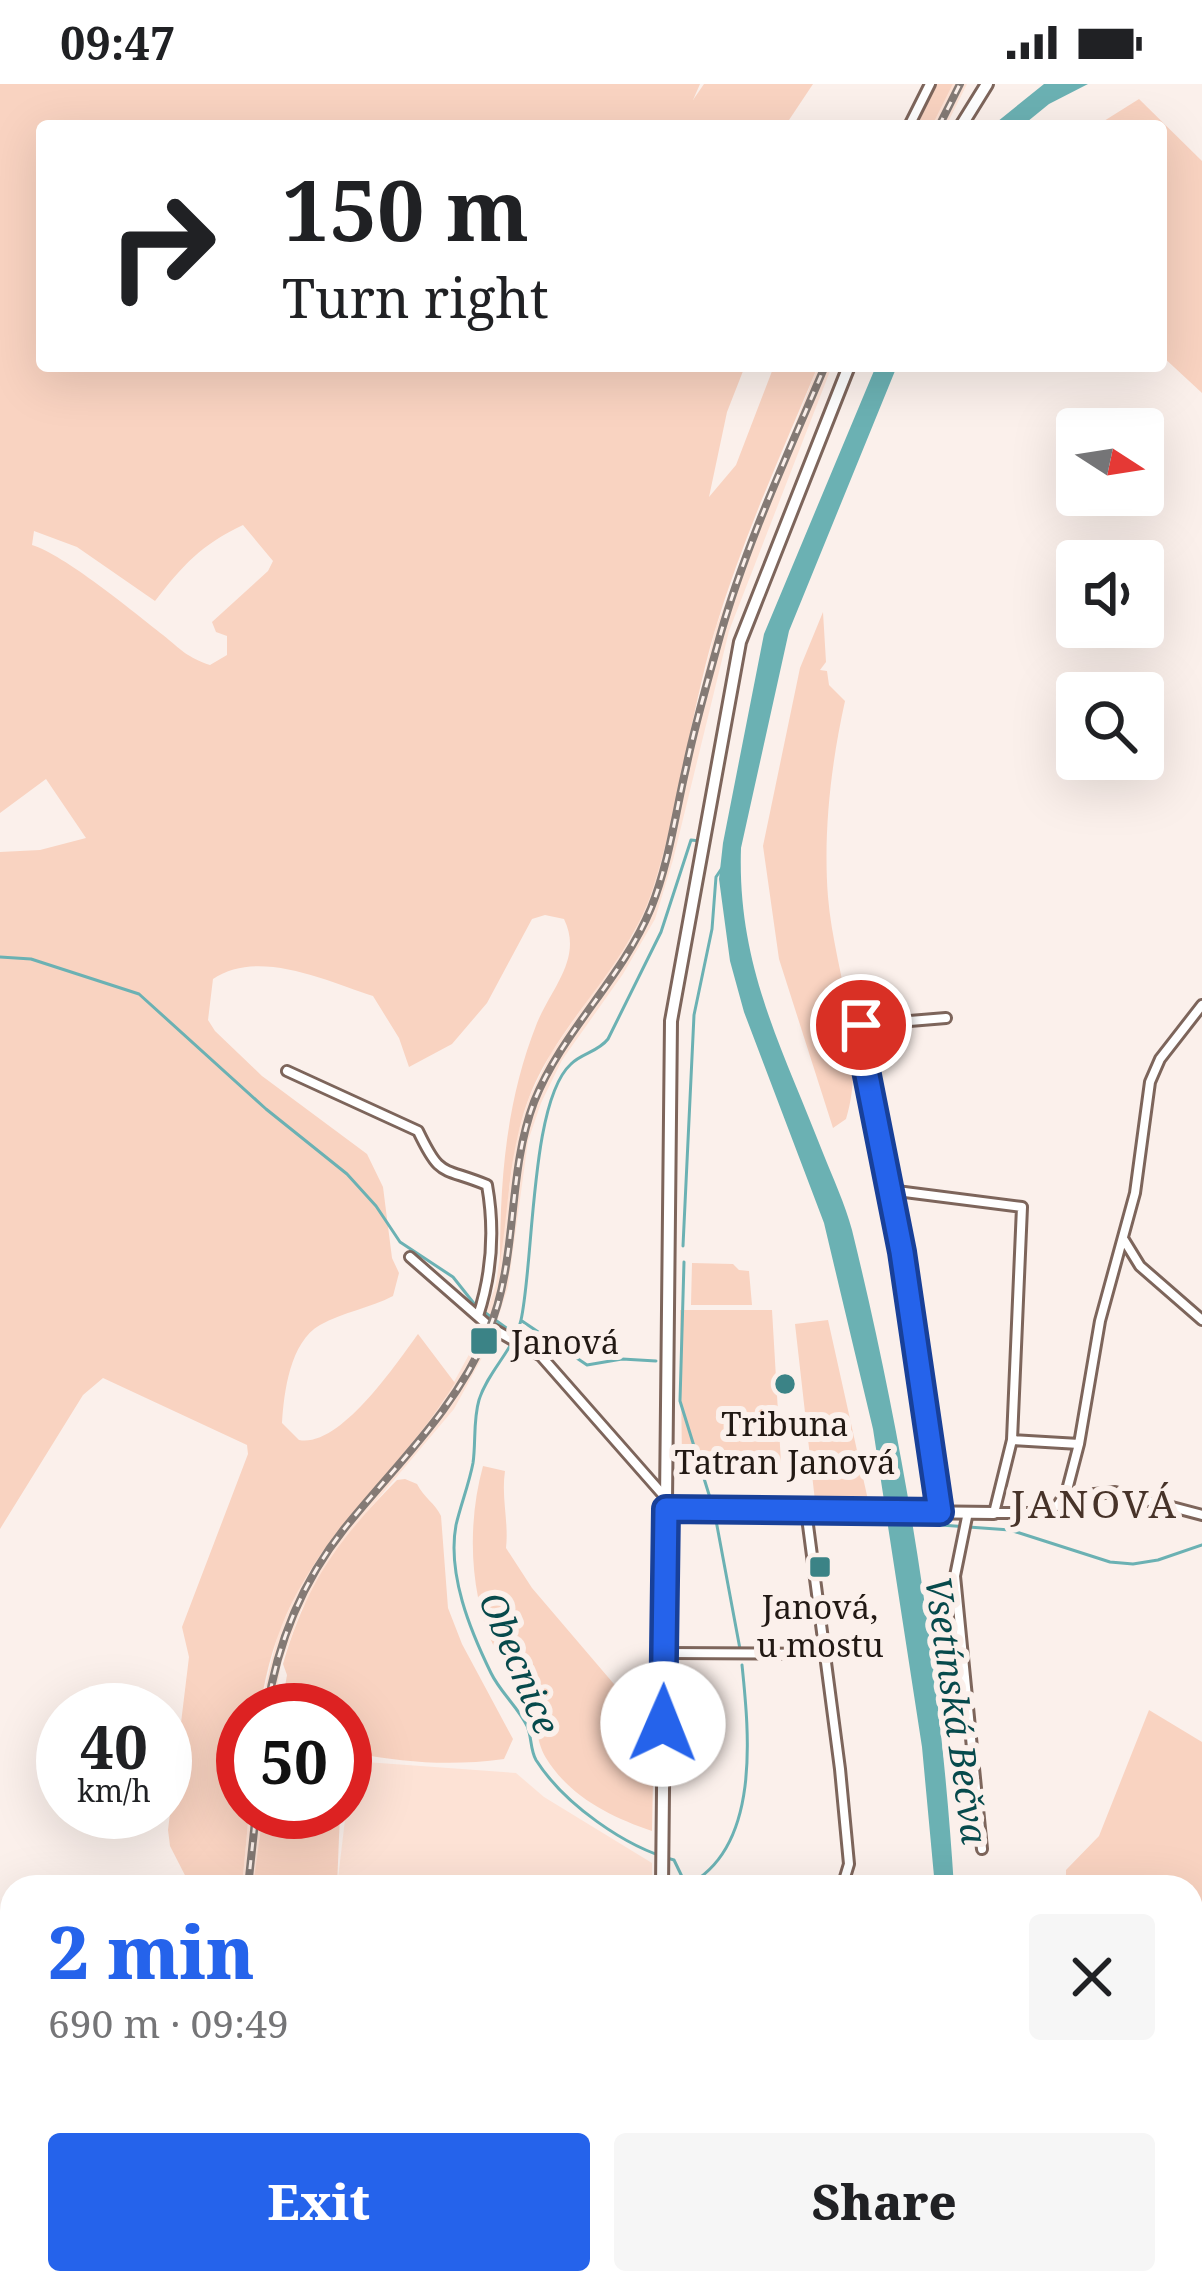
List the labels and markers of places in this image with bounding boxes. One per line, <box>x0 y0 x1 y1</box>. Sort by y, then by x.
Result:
pin <box>810 974 912 1076</box>
place label: Janová <box>510 1319 619 1364</box>
marker: Janová <box>468 1325 500 1357</box>
marker: Tribuna Tatran Janová <box>772 1371 798 1397</box>
place label: Tribuna Tatran Janová <box>674 1401 896 1484</box>
marker: Janová, u mostu <box>807 1554 833 1580</box>
place label: Janová, u mostu <box>756 1584 884 1667</box>

